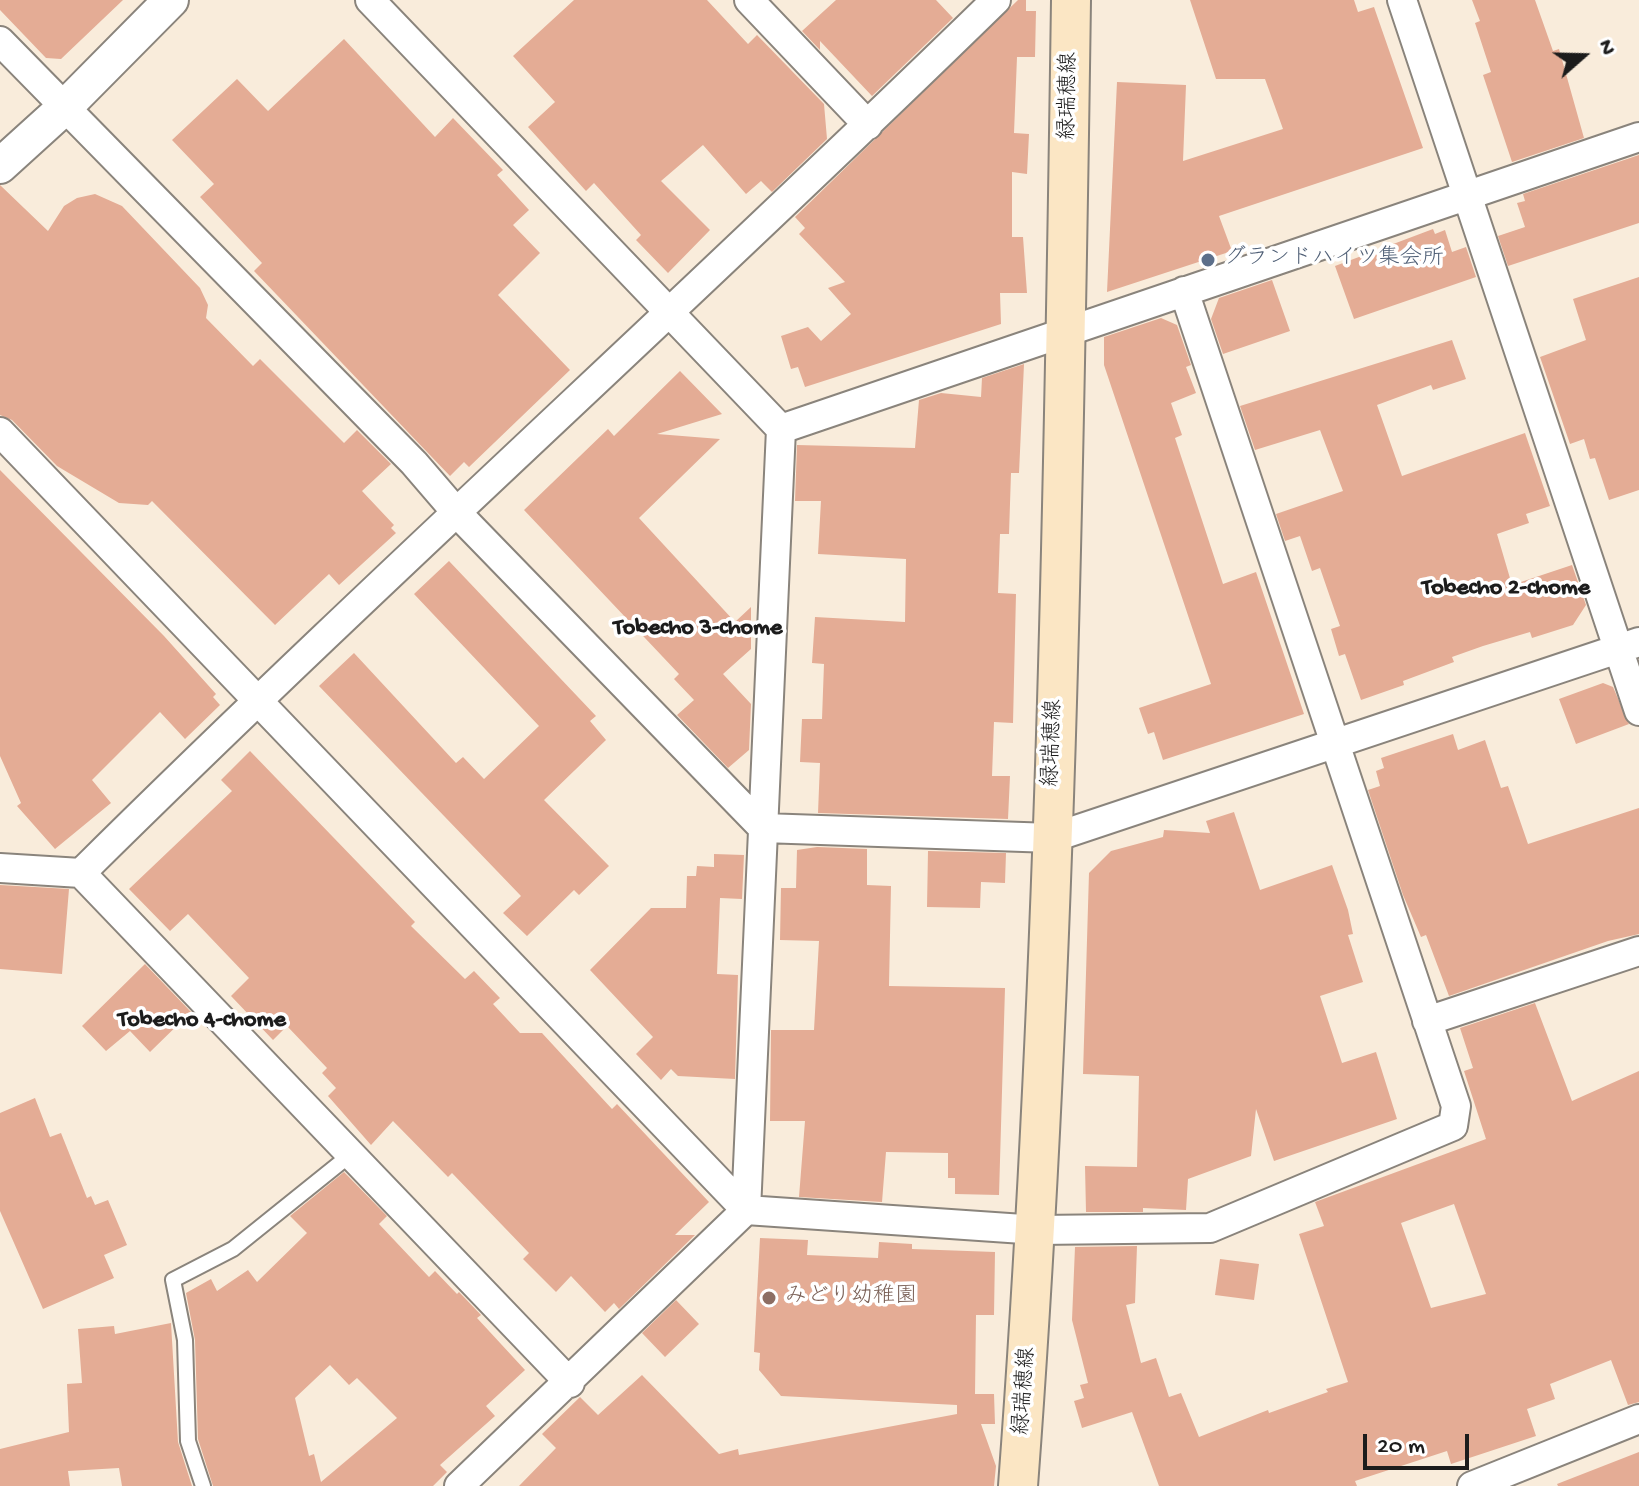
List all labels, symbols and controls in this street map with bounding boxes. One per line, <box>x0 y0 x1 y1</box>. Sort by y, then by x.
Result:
north arrow <box>1543 16 1623 96</box>
text: N <box>1591 37 1620 59</box>
street label: 緑瑞穂線 <box>1056 52 1084 140</box>
place label: グランドハイツ集会所 <box>1224 247 1444 273</box>
marker: グランドハイツ集会所 <box>1199 251 1217 269</box>
district label: Tobecho 2-chome <box>1422 575 1590 603</box>
district label: Tobecho 3-chome <box>614 615 782 643</box>
street label: 緑瑞穂線 <box>1039 699 1069 787</box>
district label: Tobecho 4-chome <box>118 1007 286 1035</box>
place label: みどり幼稚園 <box>785 1285 917 1311</box>
marker: みどり幼稚園 <box>760 1289 778 1307</box>
street label: 緑瑞穂線 <box>1010 1346 1042 1436</box>
scale bar <box>1367 1418 1473 1468</box>
text: 20 m <box>1377 1433 1425 1462</box>

